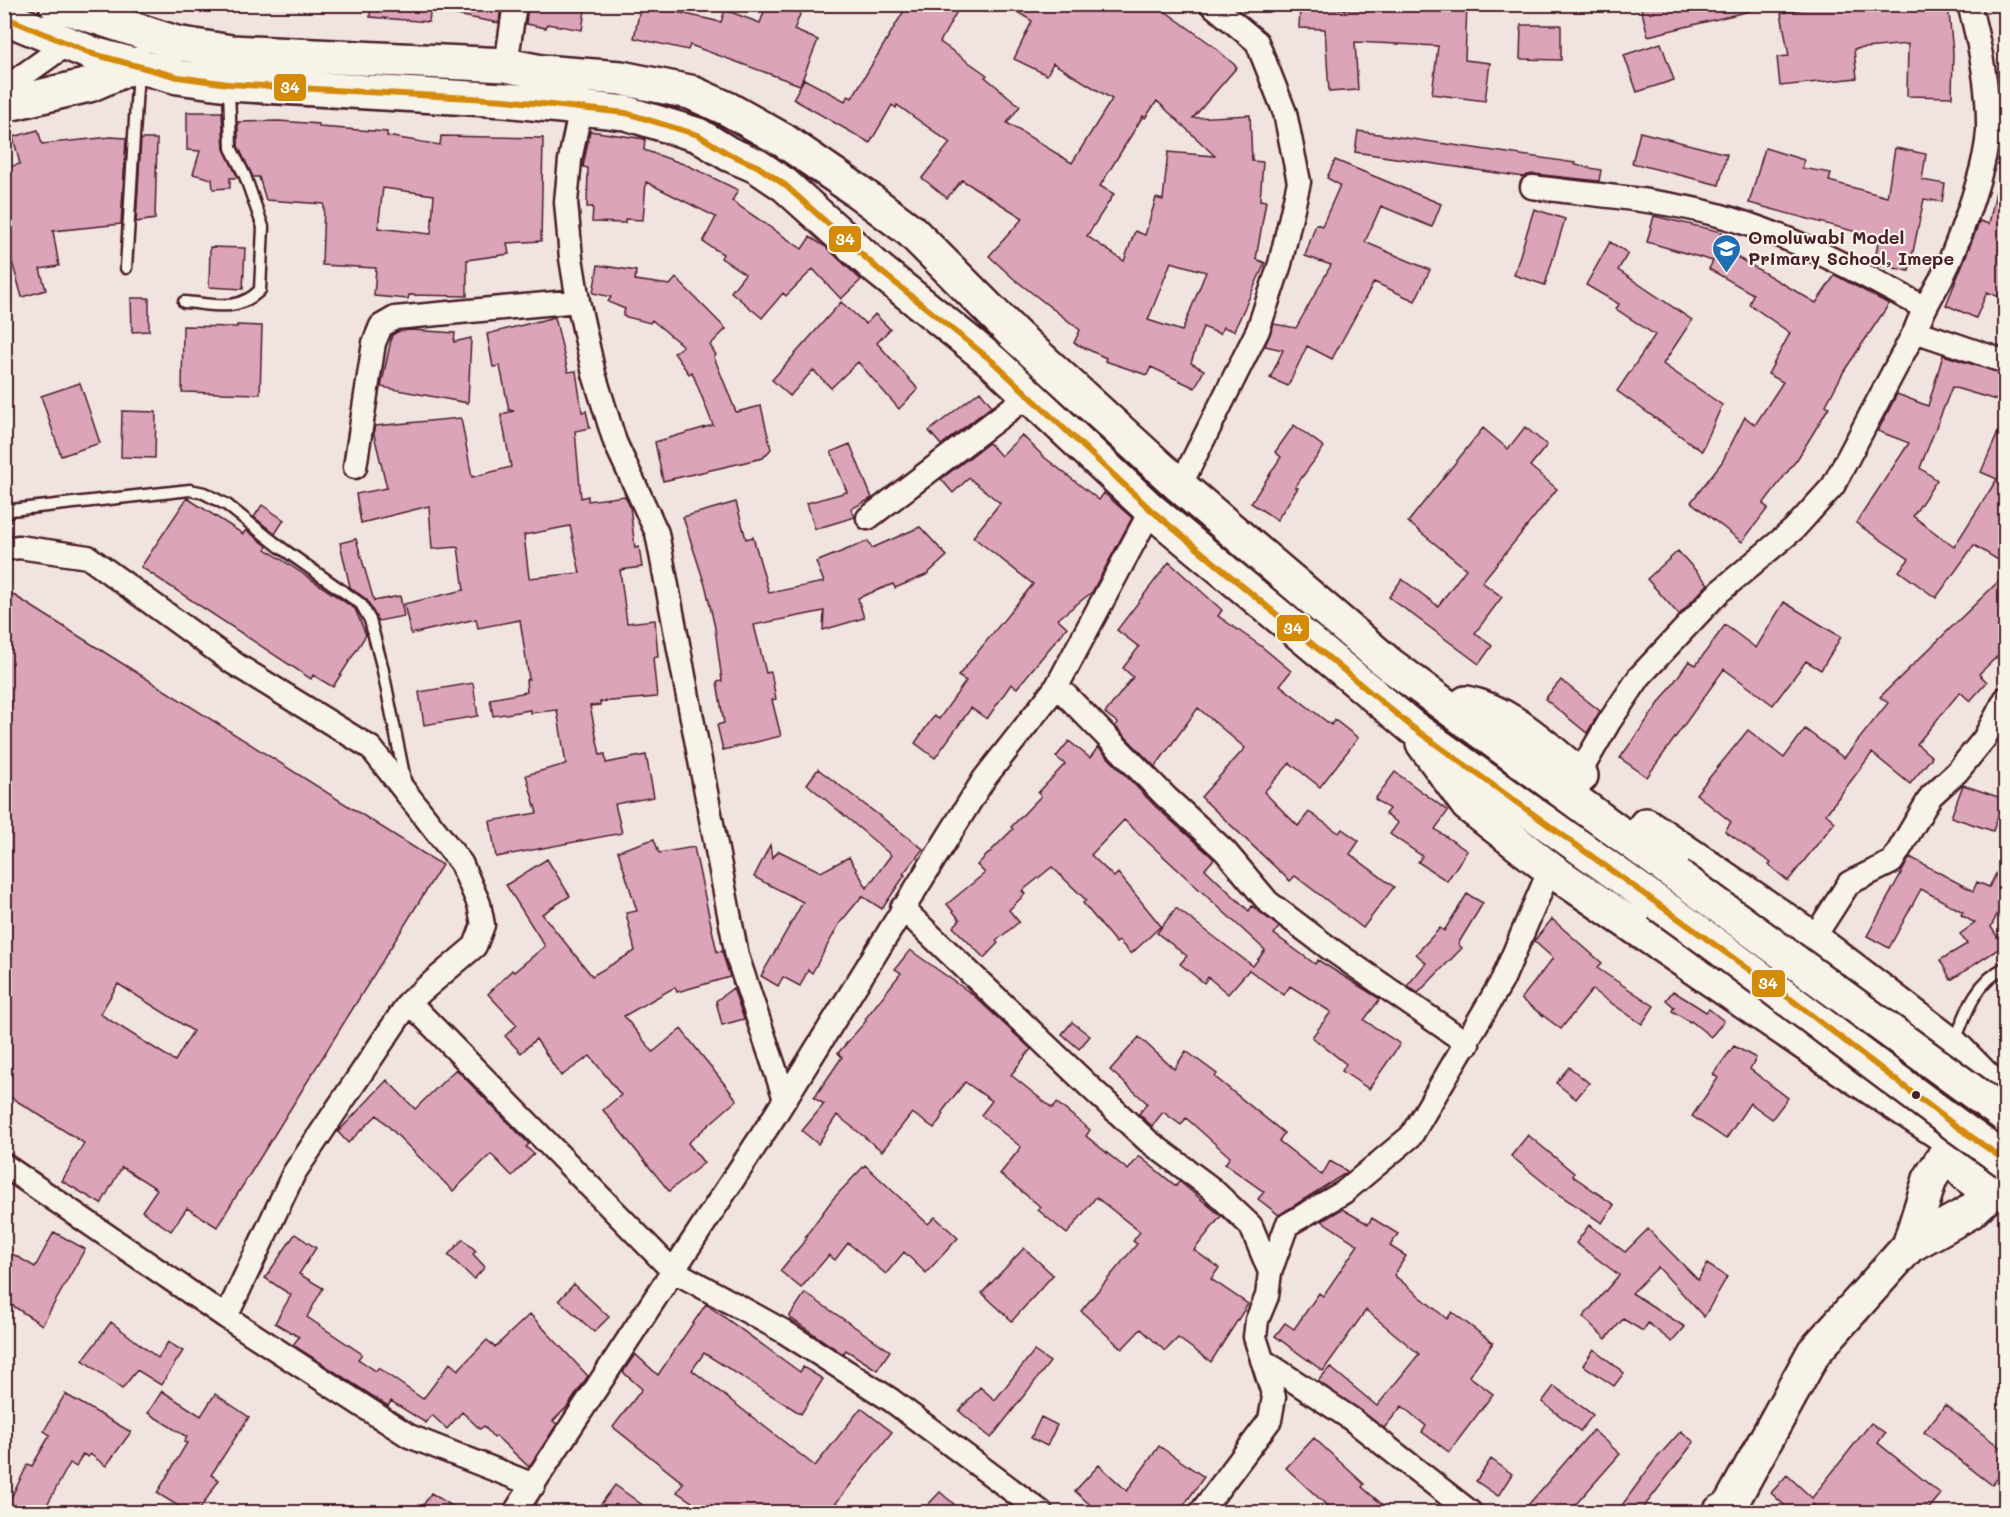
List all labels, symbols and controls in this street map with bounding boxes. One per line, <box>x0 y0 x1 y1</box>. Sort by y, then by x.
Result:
line badge: 34 <box>273 73 307 102</box>
text: 34 <box>280 76 300 97</box>
line badge: 34 <box>828 225 862 253</box>
place label: Omoluwabi Model Primary School, Imepe <box>1748 225 1954 270</box>
text: 34 <box>835 228 855 249</box>
school or university icon: Omoluwabi Model Primary School, Imepe <box>1711 232 1743 274</box>
line badge: 34 <box>1276 614 1310 642</box>
text: 34 <box>1283 617 1303 638</box>
line badge: 34 <box>1751 969 1786 998</box>
text: 34 <box>1758 972 1778 993</box>
unlabelled marker <box>1910 1089 1922 1101</box>

